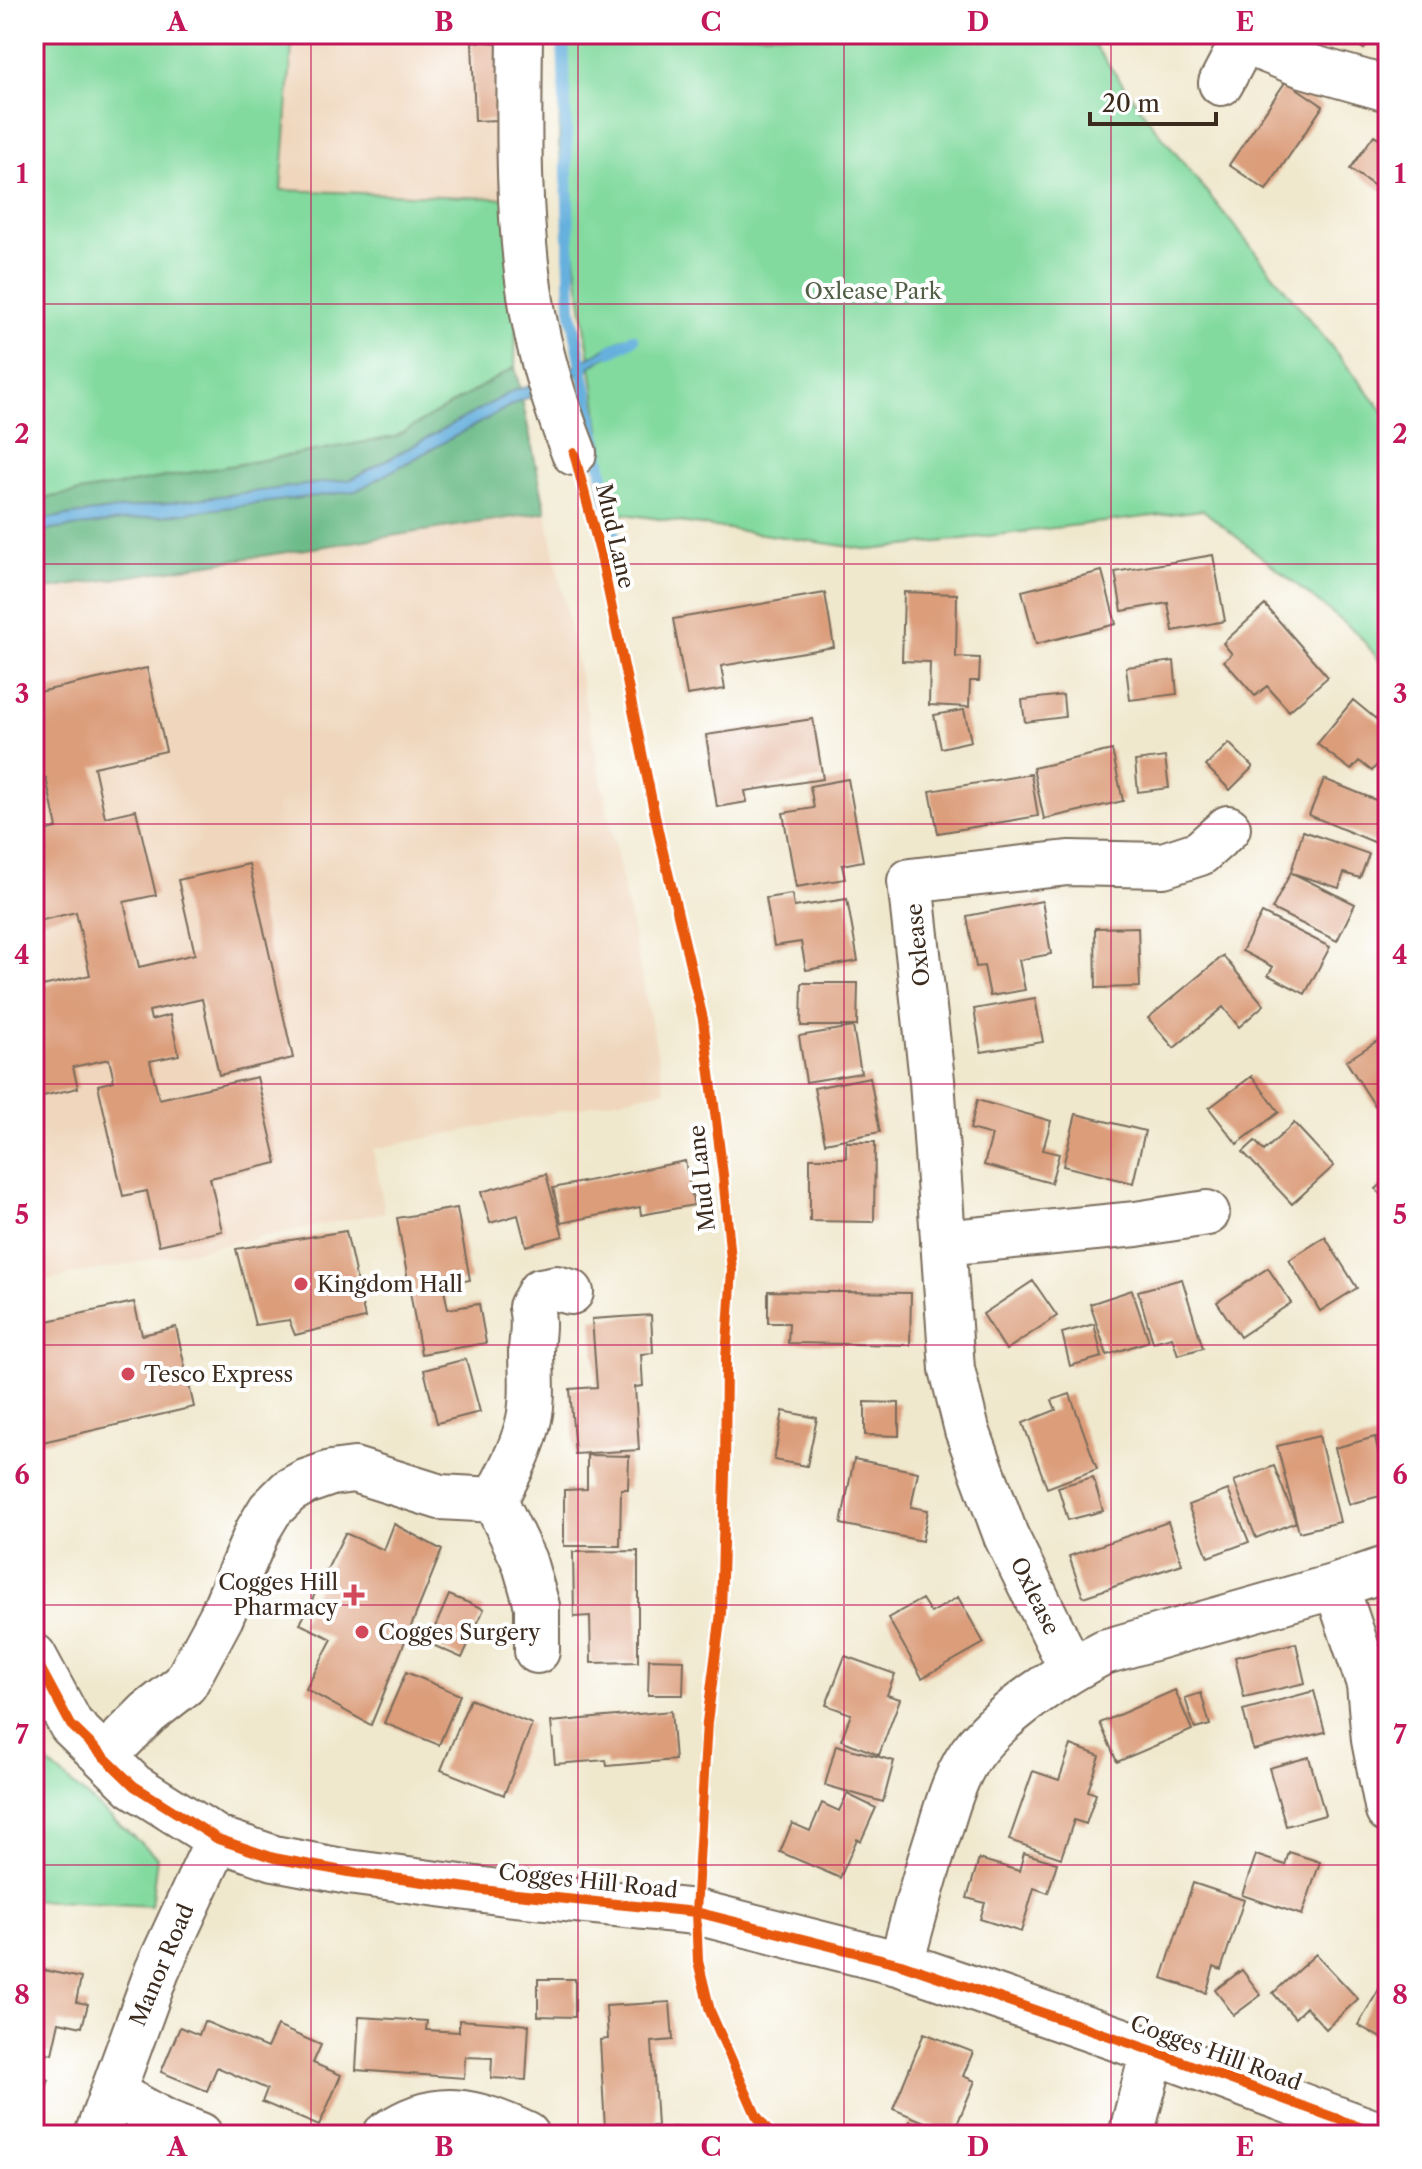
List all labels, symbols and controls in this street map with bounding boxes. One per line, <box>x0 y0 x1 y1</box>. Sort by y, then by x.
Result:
text: A <box>166 6 188 38</box>
text: B <box>434 6 454 38</box>
text: C <box>701 6 721 38</box>
text: D <box>967 6 989 38</box>
text: E <box>1236 6 1254 38</box>
scale bar <box>1090 76 1216 126</box>
text: 20 m <box>1102 89 1160 118</box>
text: 1 <box>16 158 28 190</box>
text: 1 <box>1394 158 1406 190</box>
park label: Oxlease Park <box>805 278 943 305</box>
text: 2 <box>14 418 30 450</box>
text: 2 <box>1392 418 1408 450</box>
street label: Mud Lane <box>590 481 640 591</box>
text: 3 <box>15 678 29 710</box>
text: 3 <box>1393 678 1407 710</box>
street label: Oxlease <box>900 902 936 988</box>
text: 4 <box>14 939 30 971</box>
text: 4 <box>1392 939 1408 971</box>
street label: Mud Lane <box>683 1123 721 1233</box>
text: 5 <box>15 1199 29 1231</box>
text: 5 <box>1393 1199 1407 1231</box>
place label: Kingdom Hall <box>317 1271 463 1298</box>
marker: Kingdom Hall <box>292 1275 310 1293</box>
place label: Tesco Express <box>144 1361 293 1388</box>
marker: Tesco Express <box>119 1365 137 1383</box>
text: 6 <box>14 1459 30 1491</box>
text: 6 <box>1392 1459 1408 1491</box>
street label: Oxlease <box>1005 1553 1065 1639</box>
place label: Cogges Hill Pharmacy <box>218 1569 339 1621</box>
marker: Cogges Hill Pharmacy <box>345 1586 363 1604</box>
place label: Cogges Surgery <box>378 1619 541 1646</box>
marker: Cogges Surgery <box>353 1623 371 1641</box>
text: 7 <box>15 1719 29 1751</box>
text: 7 <box>1393 1719 1407 1751</box>
street label: Cogges Hill Road <box>497 1858 679 1904</box>
street label: Manor Road <box>124 1900 200 2030</box>
text: 8 <box>14 1979 30 2011</box>
text: 8 <box>1392 1979 1408 2011</box>
street label: Cogges Hill Road <box>1127 2010 1305 2096</box>
text: A <box>166 2131 188 2163</box>
text: B <box>434 2131 454 2163</box>
text: C <box>701 2131 721 2163</box>
text: D <box>967 2131 989 2163</box>
text: E <box>1236 2131 1254 2163</box>

